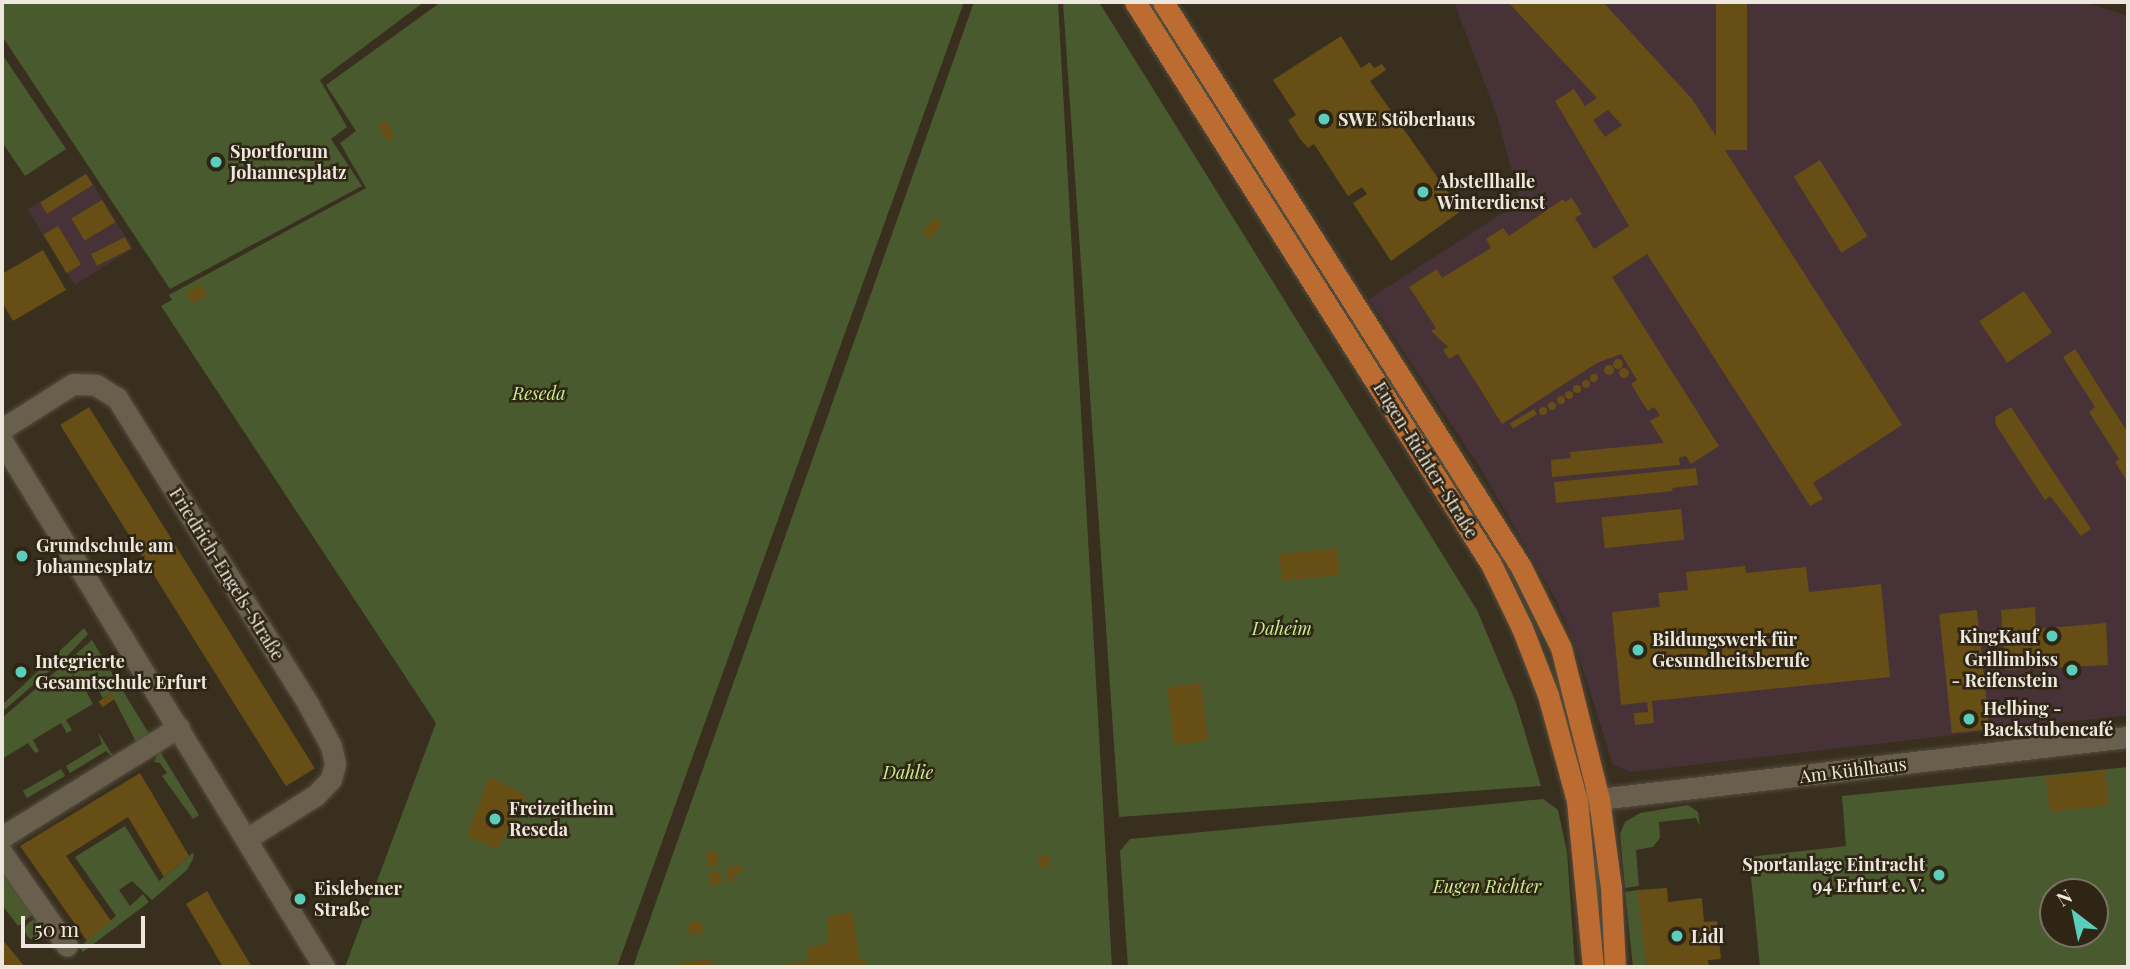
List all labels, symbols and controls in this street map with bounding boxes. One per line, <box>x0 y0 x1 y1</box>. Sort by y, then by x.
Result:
place label: SWE Stöberhaus <box>1338 108 1475 130</box>
marker: SWE Stöberhaus <box>1316 111 1332 127</box>
place label: Sportforum Johannesplatz <box>230 141 347 184</box>
marker: Sportforum Johannesplatz <box>208 154 224 170</box>
place label: Abstellhalle Winterdienst <box>1437 171 1545 214</box>
marker: Abstellhalle Winterdienst <box>1415 184 1431 200</box>
street label: Eugen-Richter-Straße <box>1369 378 1483 542</box>
park label: Reseda <box>512 382 566 404</box>
street label: Friedrich-Engels-Straße <box>165 484 289 664</box>
place label: Grundschule am Johannesplatz <box>36 535 174 578</box>
marker: Grundschule am Johannesplatz <box>14 548 30 564</box>
park label: Daheim <box>1252 617 1312 639</box>
place label: KingKauf <box>1959 625 2038 647</box>
marker: KingKauf <box>2044 628 2060 644</box>
place label: Bildungswerk für Gesundheitsberufe <box>1652 629 1810 672</box>
marker: Bildungswerk für Gesundheitsberufe <box>1630 642 1646 658</box>
place label: Grillimbiss - Reifenstein <box>1952 649 2058 692</box>
place label: Integrierte Gesamtschule Erfurt <box>35 651 207 694</box>
marker: Grillimbiss - Reifenstein <box>2064 662 2080 678</box>
marker: Integrierte Gesamtschule Erfurt <box>13 664 29 680</box>
place label: Helbing - Backstubencafé <box>1983 698 2113 740</box>
marker: Helbing - Backstubencafé <box>1961 711 1977 727</box>
street label: Am Kühlhaus <box>1798 753 1908 787</box>
park label: Dahlie <box>883 761 933 783</box>
place label: Freizeitheim Reseda <box>509 798 614 840</box>
marker: Freizeitheim Reseda <box>487 811 503 827</box>
place label: Sportanlage Eintracht 94 Erfurt e. V. <box>1742 854 1925 896</box>
marker: Sportanlage Eintracht 94 Erfurt e. V. <box>1931 867 1947 883</box>
park label: Eugen Richter <box>1433 875 1541 897</box>
place label: Eislebener Straße <box>314 878 402 920</box>
north arrow <box>2039 878 2109 948</box>
text: N <box>2051 882 2077 912</box>
marker: Eislebener Straße <box>292 891 308 907</box>
scale bar <box>24 902 149 946</box>
text: 50 m <box>34 914 79 942</box>
place label: Lidl <box>1691 925 1724 947</box>
marker: Lidl <box>1669 928 1685 944</box>

